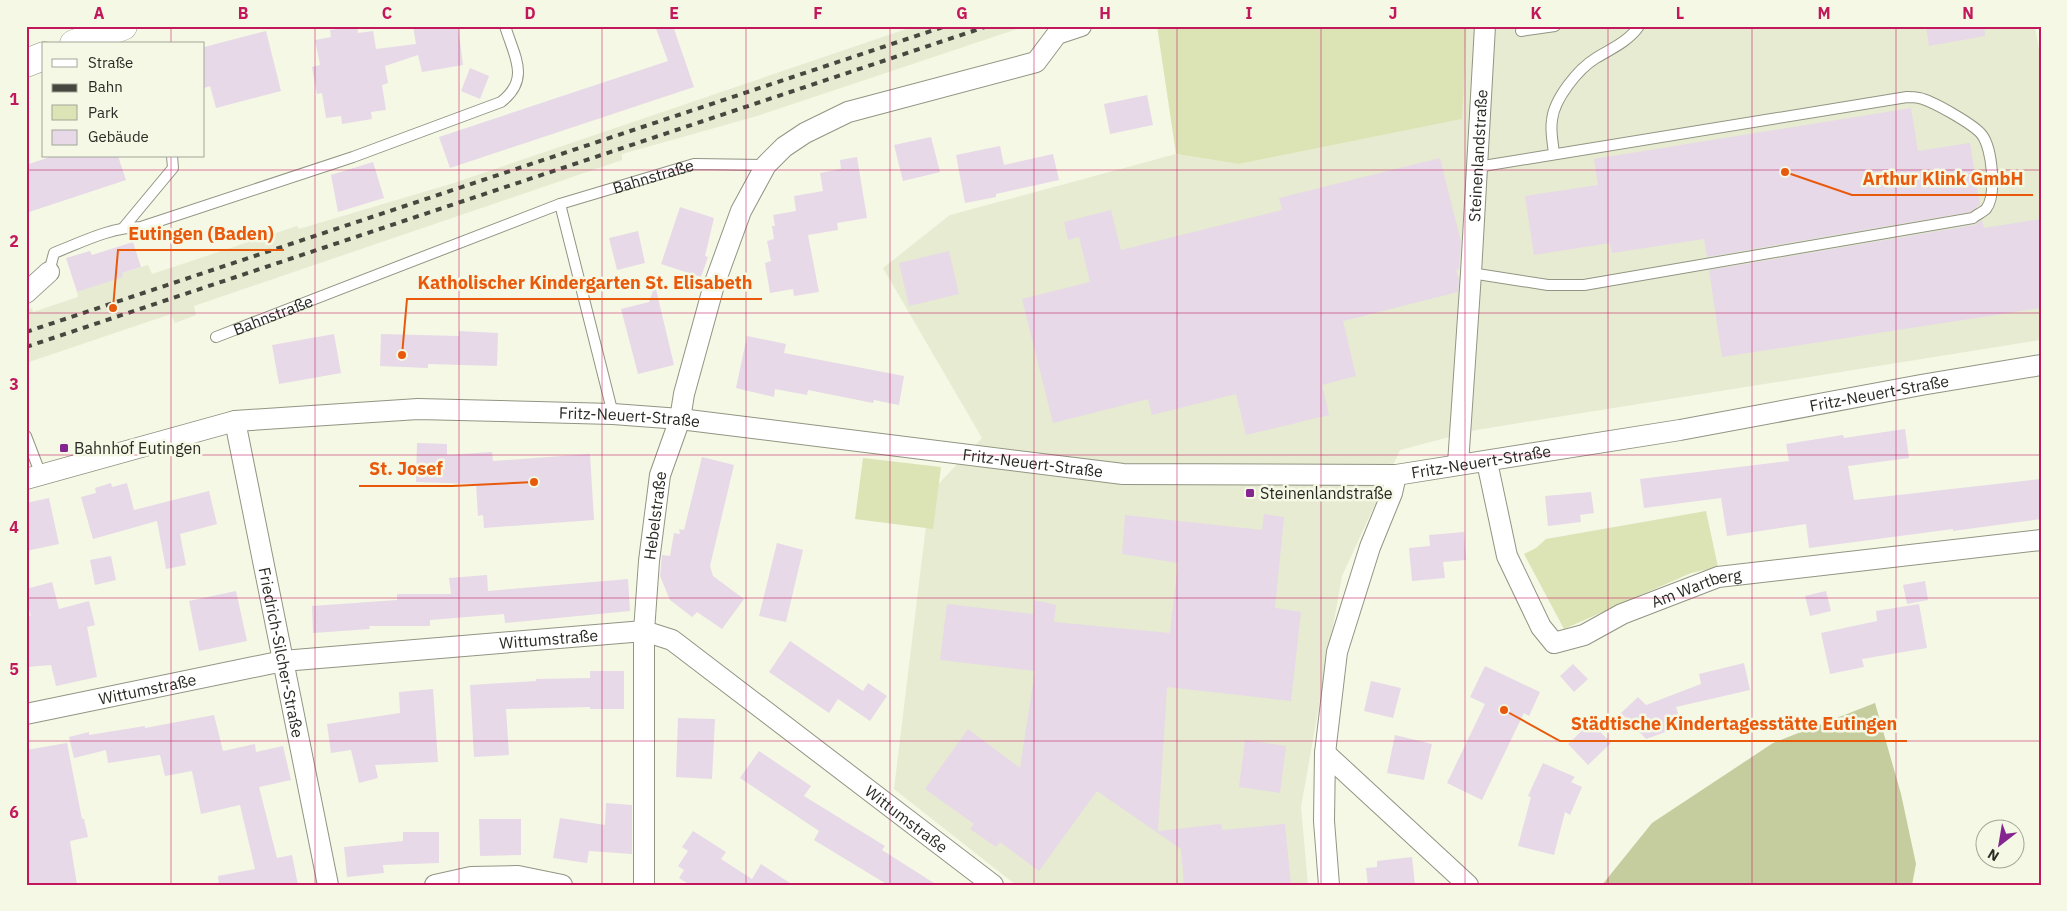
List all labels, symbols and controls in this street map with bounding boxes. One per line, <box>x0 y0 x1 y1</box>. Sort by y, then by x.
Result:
text: A <box>94 3 105 23</box>
text: B <box>238 3 249 23</box>
text: C <box>382 3 392 23</box>
text: D <box>524 3 536 23</box>
text: E <box>669 3 679 23</box>
text: F <box>813 3 823 23</box>
text: G <box>956 3 968 23</box>
text: H <box>1099 3 1111 23</box>
text: I <box>1246 3 1253 23</box>
text: J <box>1389 3 1397 23</box>
text: K <box>1530 3 1542 23</box>
text: L <box>1676 3 1684 23</box>
text: M <box>1817 3 1831 23</box>
text: N <box>1962 3 1974 23</box>
legend <box>42 42 205 158</box>
text: Straße <box>88 53 133 72</box>
text: Bahn <box>88 77 123 96</box>
text: 1 <box>9 89 19 109</box>
street label: Steinenlandstraße <box>1464 89 1491 222</box>
text: Park <box>88 103 118 122</box>
text: Gebäude <box>88 127 149 146</box>
street label: Bahnstraße <box>610 155 696 198</box>
callout: Arthur Klink GmbH <box>1852 162 2033 195</box>
text: Arthur Klink GmbH <box>1863 167 2023 190</box>
callout: Eutingen (Baden) <box>118 217 284 250</box>
text: Eutingen (Baden) <box>128 222 274 245</box>
text: 2 <box>9 231 19 251</box>
callout: Katholischer Kindergarten St. Elisabeth <box>407 266 762 299</box>
text: Katholischer Kindergarten St. Elisabeth <box>418 271 752 294</box>
street label: Bahnstraße <box>230 290 316 339</box>
street label: Fritz-Neuert-Straße <box>1808 371 1950 416</box>
text: 3 <box>9 374 19 394</box>
street label: Fritz-Neuert-Straße <box>559 403 701 431</box>
place label: Bahnhof Eutingen <box>74 438 201 458</box>
street label: Fritz-Neuert-Straße <box>1410 441 1553 482</box>
marker: Bahnhof Eutingen <box>58 442 70 454</box>
street label: Fritz-Neuert-Straße <box>961 444 1104 481</box>
callout: St. Josef <box>359 453 452 486</box>
text: St. Josef <box>369 457 443 480</box>
street label: Hebelstraße <box>639 470 670 561</box>
place label: Steinenlandstraße <box>1260 483 1393 503</box>
marker: Steinenlandstraße <box>1244 487 1256 499</box>
text: 4 <box>9 517 19 537</box>
street label: Am Wartberg <box>1648 564 1743 612</box>
street label: Friedrich-Silcher-Straße <box>255 565 308 740</box>
street label: Wittumstraße <box>498 625 599 653</box>
text: 5 <box>9 659 19 679</box>
street label: Wittumstraße <box>97 669 198 709</box>
callout: Städtische Kindertagesstätte Eutingen <box>1560 708 1907 741</box>
text: Städtische Kindertagesstätte Eutingen <box>1571 712 1897 735</box>
street label: Wittumstraße <box>861 781 952 857</box>
text: 6 <box>9 802 19 822</box>
north arrow <box>1974 818 2024 868</box>
text: N <box>1984 845 2002 865</box>

